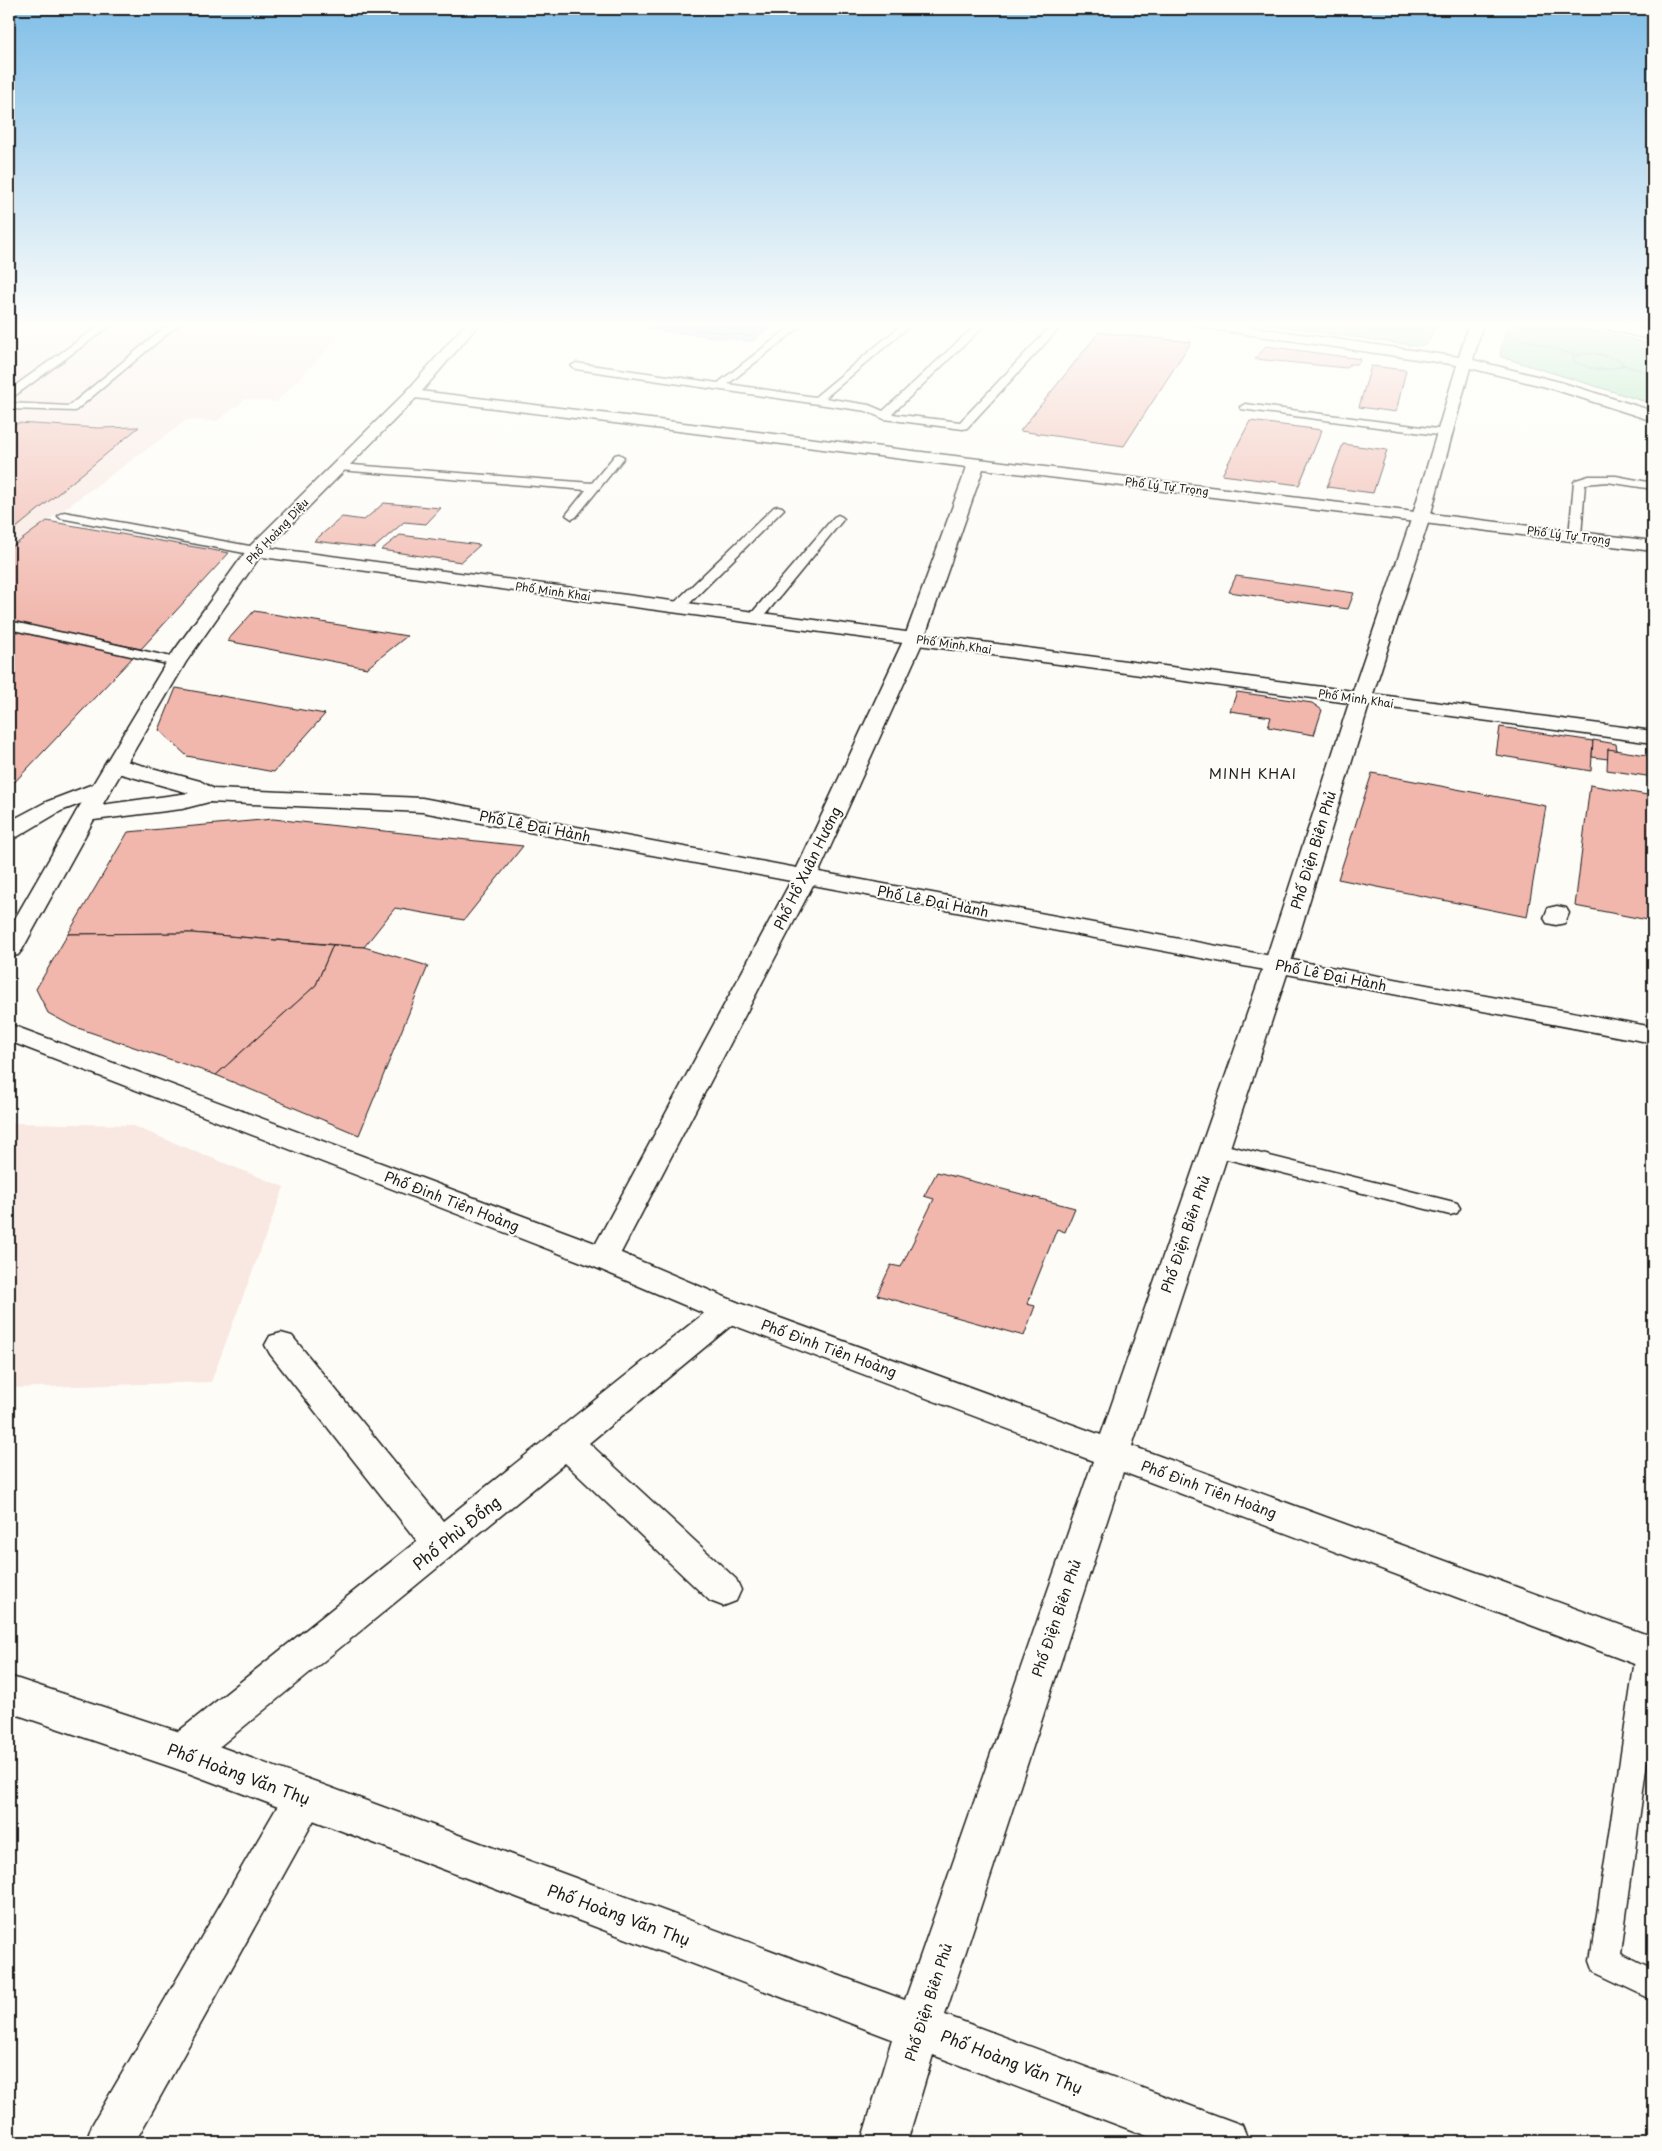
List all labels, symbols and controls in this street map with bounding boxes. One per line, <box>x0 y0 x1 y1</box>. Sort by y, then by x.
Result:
street label: Phố Lý Tự Trọng <box>1124 472 1210 500</box>
street label: Phố Hoàng Diệu <box>242 494 312 568</box>
street label: Phố Lý Tự Trọng <box>1526 521 1612 549</box>
street label: Phố Minh Khai <box>514 577 592 605</box>
street label: Phố Minh Khai <box>915 630 993 658</box>
street label: Phố Minh Khai <box>1317 684 1395 712</box>
district label: MINH KHAI <box>1209 763 1297 784</box>
street label: Phố Điện Biên Phủ <box>1285 788 1341 912</box>
street label: Phố Hồ Xuân Hương <box>768 803 846 933</box>
street label: Phố Lê Đại Hành <box>477 805 593 847</box>
street label: Phố Lê Đại Hành <box>875 880 991 922</box>
street label: Phố Lê Đại Hành <box>1273 954 1389 996</box>
street label: Phố Đinh Tiên Hoàng <box>381 1166 523 1236</box>
street label: Phố Điện Biên Phủ <box>1155 1172 1215 1296</box>
street label: Phố Đinh Tiên Hoàng <box>758 1314 900 1382</box>
street label: Phố Đinh Tiên Hoàng <box>1138 1455 1280 1523</box>
street label: Phố Phù Đổng <box>407 1489 505 1575</box>
street label: Phố Điện Biên Phủ <box>1026 1556 1086 1680</box>
street label: Phố Hoàng Văn Thụ <box>164 1736 314 1810</box>
street label: Phố Hoàng Văn Thụ <box>544 1877 694 1951</box>
street label: Phố Điện Biên Phủ <box>899 1940 957 2064</box>
street label: Phố Hoàng Văn Thụ <box>938 2023 1086 2099</box>

